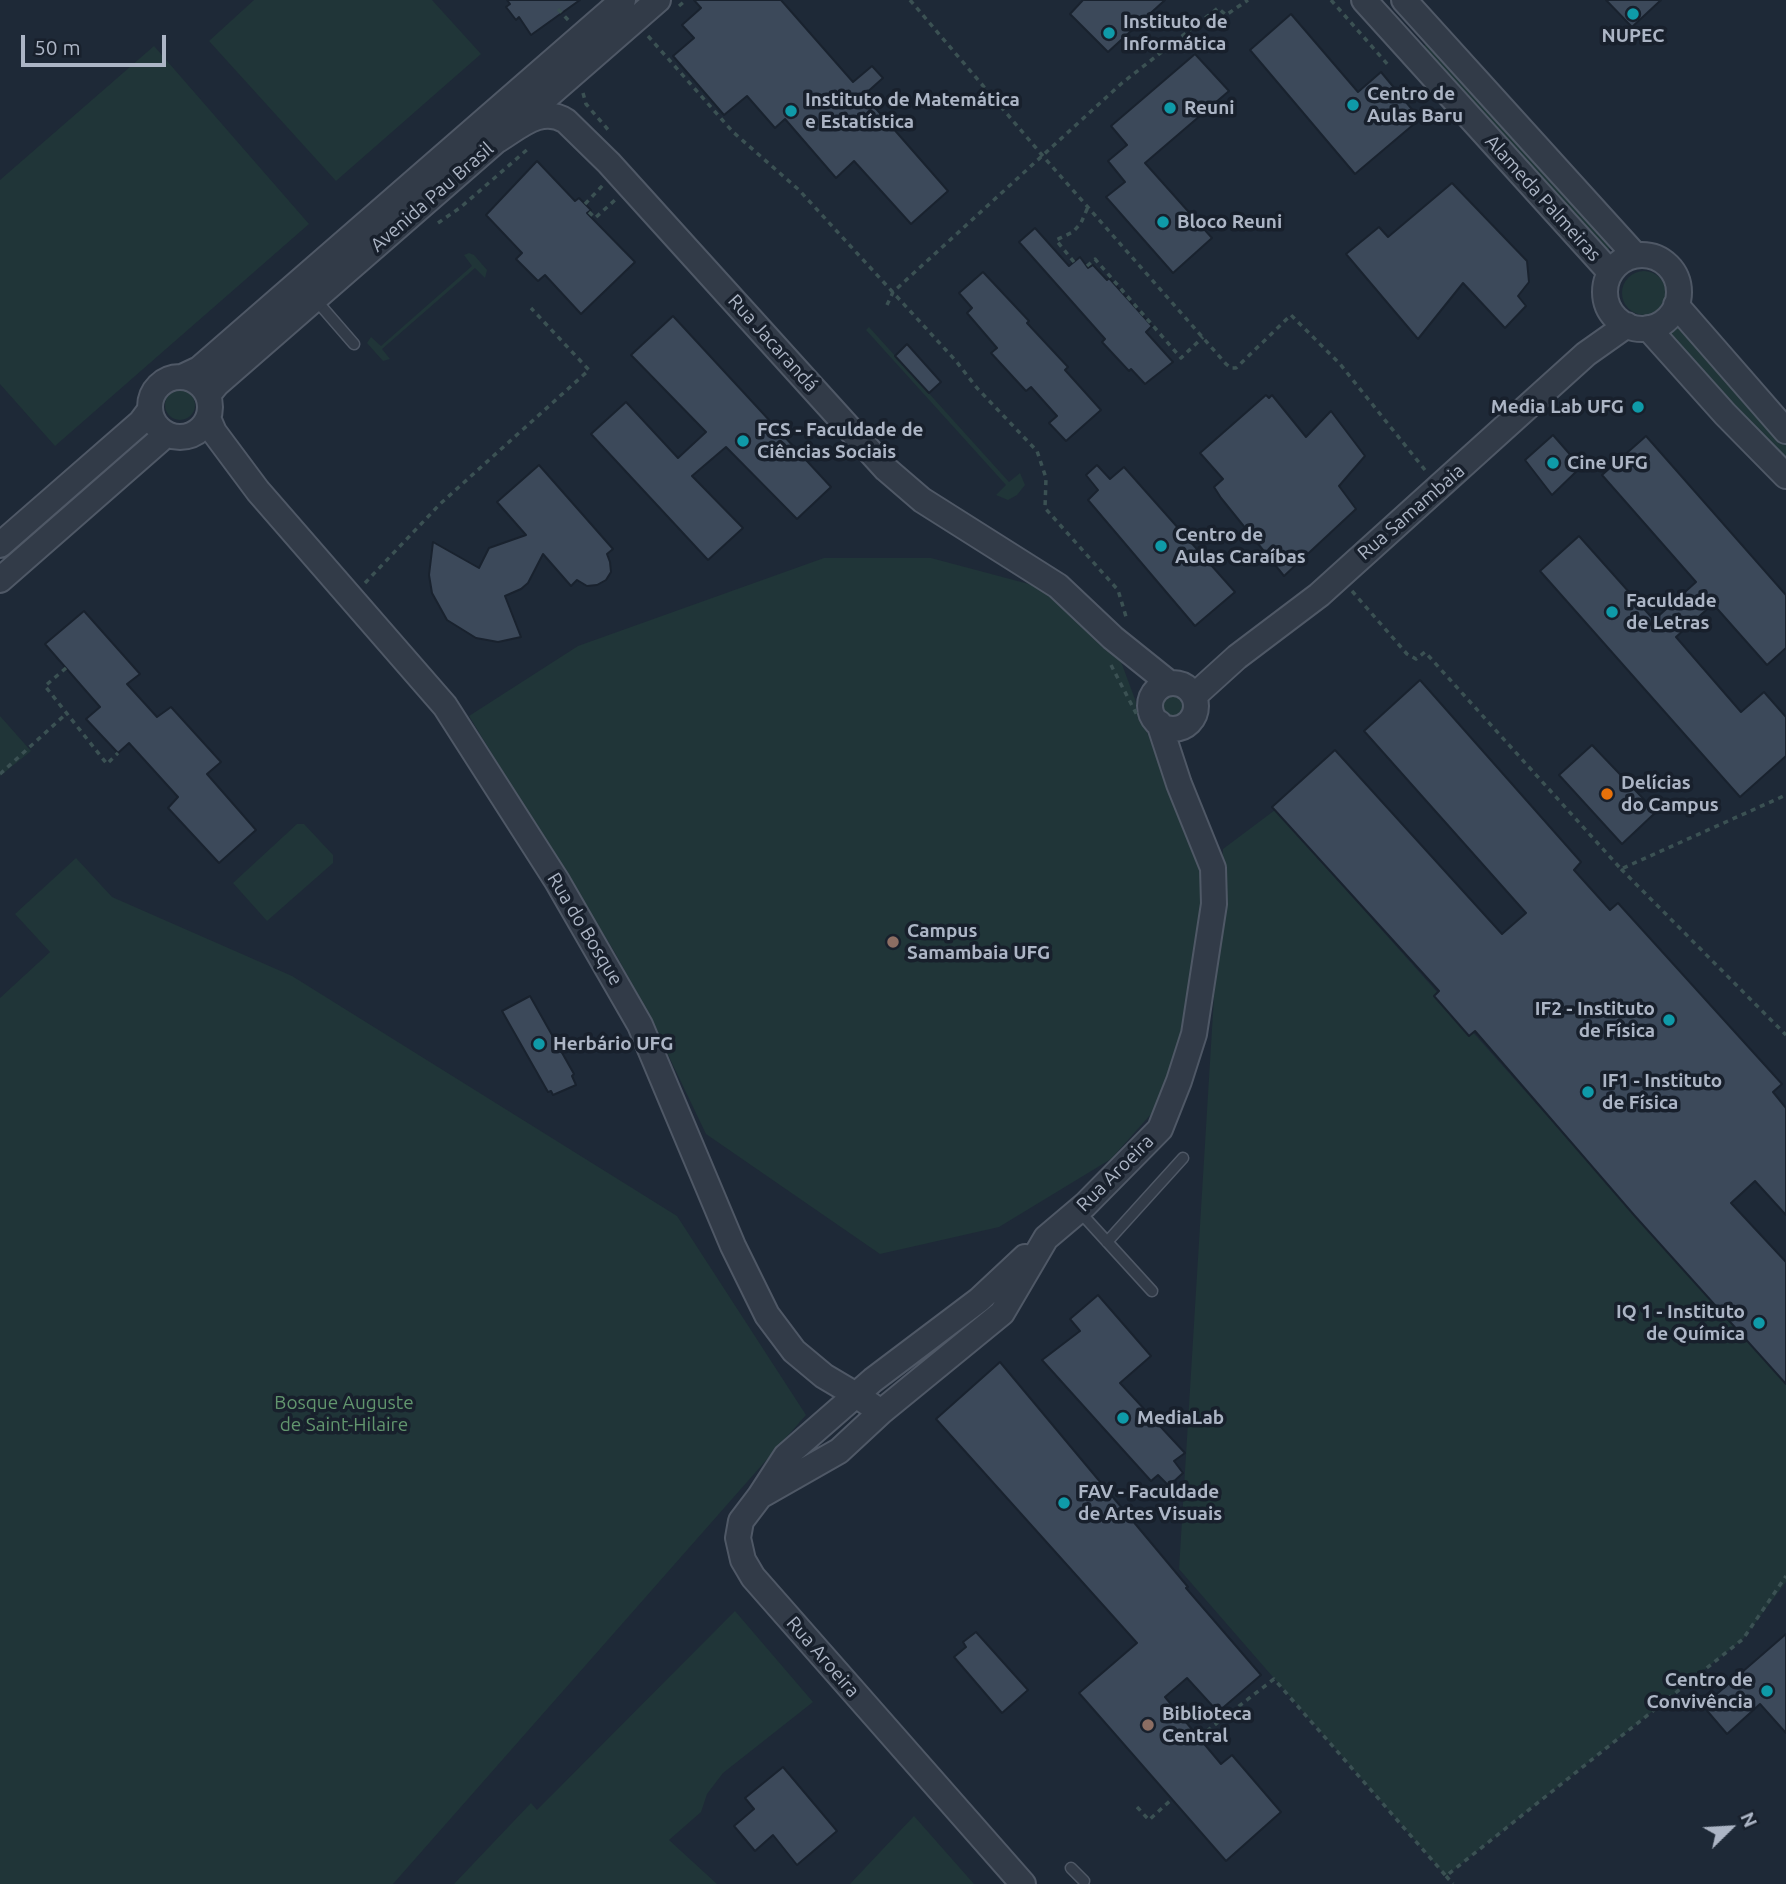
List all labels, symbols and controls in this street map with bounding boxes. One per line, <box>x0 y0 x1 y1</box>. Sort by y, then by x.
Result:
marker: NUPEC <box>1625 6 1641 22</box>
place label: Instituto de Informática <box>1123 11 1228 55</box>
scale bar <box>24 21 170 65</box>
marker: Instituto de Informática <box>1101 25 1117 41</box>
place label: NUPEC <box>1602 25 1664 47</box>
text: 50 m <box>34 35 81 59</box>
place label: Centro de Aulas Baru <box>1367 83 1463 127</box>
place label: Instituto de Matemática e Estatística <box>805 89 1020 133</box>
place label: Reuni <box>1184 97 1235 119</box>
marker: Centro de Aulas Baru <box>1345 97 1361 113</box>
marker: Reuni <box>1162 100 1178 116</box>
marker: Instituto de Matemática e Estatística <box>783 103 799 119</box>
street label: Alameda Palmeiras <box>1480 130 1606 266</box>
street label: Avenida Pau Brasil <box>366 137 498 257</box>
place label: Bloco Reuni <box>1177 211 1282 233</box>
marker: Bloco Reuni <box>1155 214 1171 230</box>
street label: Rua Jacarandá <box>723 290 823 396</box>
place label: Media Lab UFG <box>1491 396 1624 418</box>
marker: Media Lab UFG <box>1630 399 1646 415</box>
place label: FCS - Faculdade de Ciências Sociais <box>757 419 924 463</box>
marker: FCS - Faculdade de Ciências Sociais <box>735 433 751 449</box>
place label: Cine UFG <box>1567 452 1648 474</box>
marker: Cine UFG <box>1545 455 1561 471</box>
street label: Rua Samambaia <box>1353 459 1469 565</box>
place label: Centro de Aulas Caraíbas <box>1175 524 1306 568</box>
marker: Centro de Aulas Caraíbas <box>1153 538 1169 554</box>
place label: Faculdade de Letras <box>1626 590 1717 634</box>
marker: Faculdade de Letras <box>1604 604 1620 620</box>
place label: Delícias do Campus <box>1621 772 1719 816</box>
marker: Delícias do Campus <box>1599 786 1615 802</box>
street label: Rua do Bosque <box>542 869 628 989</box>
place label: Campus Samambaia UFG <box>907 920 1050 964</box>
marker: Campus Samambaia UFG <box>885 934 901 950</box>
place label: IF2 - Instituto de Física <box>1535 998 1655 1042</box>
marker: IF2 - Instituto de Física <box>1661 1012 1677 1028</box>
place label: Herbário UFG <box>553 1033 673 1055</box>
marker: Herbário UFG <box>531 1036 547 1052</box>
place label: IF1 - Instituto de Física <box>1602 1070 1722 1114</box>
marker: IF1 - Instituto de Física <box>1580 1084 1596 1100</box>
street label: Rua Aroeira <box>1072 1130 1158 1216</box>
place label: IQ 1 - Instituto de Química <box>1616 1301 1745 1345</box>
marker: IQ 1 - Instituto de Química <box>1751 1315 1767 1331</box>
park label: Bosque Auguste de Saint-Hilaire <box>274 1392 414 1436</box>
place label: MediaLab <box>1137 1407 1224 1429</box>
marker: MediaLab <box>1115 1410 1131 1426</box>
place label: FAV - Faculdade de Artes Visuais <box>1078 1481 1222 1525</box>
marker: FAV - Faculdade de Artes Visuais <box>1056 1495 1072 1511</box>
street label: Rua Aroeira <box>782 1612 864 1702</box>
place label: Centro de Convivência <box>1647 1669 1753 1713</box>
marker: Centro de Convivência <box>1759 1683 1775 1699</box>
place label: Biblioteca Central <box>1162 1703 1252 1747</box>
marker: Biblioteca Central <box>1140 1717 1156 1733</box>
north arrow <box>1695 1793 1765 1863</box>
text: N <box>1736 1809 1762 1830</box>

